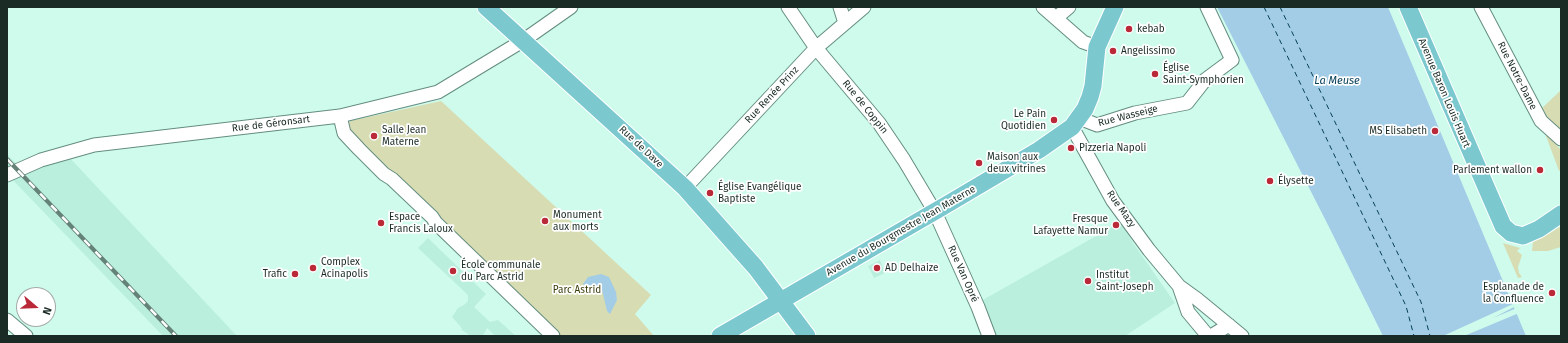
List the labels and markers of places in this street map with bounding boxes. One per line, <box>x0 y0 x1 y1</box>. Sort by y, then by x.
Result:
place label: kebab <box>1137 23 1165 35</box>
marker: kebab <box>1124 24 1134 34</box>
place label: Angelissimo <box>1121 45 1175 57</box>
marker: Angelissimo <box>1108 46 1118 56</box>
place label: Église Saint-Symphorien <box>1163 62 1244 86</box>
marker: Église Saint-Symphorien <box>1150 69 1160 79</box>
place label: Le Pain Quotidien <box>1001 108 1046 132</box>
marker: Le Pain Quotidien <box>1049 115 1059 125</box>
place label: Salle Jean Materne <box>382 124 426 148</box>
place label: MS Elisabeth <box>1369 125 1427 137</box>
marker: MS Elisabeth <box>1430 126 1440 136</box>
marker: Salle Jean Materne <box>369 131 379 141</box>
place label: Pizzeria Napoli <box>1079 142 1146 154</box>
marker: Pizzeria Napoli <box>1066 143 1076 153</box>
place label: Maison aux deux vitrines <box>987 151 1046 174</box>
marker: Maison aux deux vitrines <box>974 158 984 168</box>
place label: Parlement wallon <box>1453 164 1532 176</box>
marker: Parlement wallon <box>1535 165 1545 175</box>
place label: Élysette <box>1278 175 1314 187</box>
marker: Élysette <box>1265 176 1275 186</box>
place label: Église Evangélique Baptiste <box>718 181 802 204</box>
marker: Église Evangélique Baptiste <box>705 188 715 198</box>
place label: Monument aux morts <box>553 209 602 232</box>
place label: Espace Francis Laloux <box>389 211 453 234</box>
place label: Fresque Lafayette Namur <box>1033 213 1108 236</box>
marker: Monument aux morts <box>540 216 550 226</box>
marker: Espace Francis Laloux <box>376 218 386 228</box>
marker: Fresque Lafayette Namur <box>1111 220 1121 230</box>
place label: Complex Acinapolis <box>321 256 368 280</box>
place label: École communale du Parc Astrid <box>461 259 540 282</box>
place label: AD Delhaize <box>885 262 939 274</box>
marker: Complex Acinapolis <box>308 263 318 273</box>
marker: AD Delhaize <box>872 263 882 273</box>
marker: École communale du Parc Astrid <box>448 266 458 276</box>
place label: Trafic <box>263 268 287 280</box>
marker: Trafic <box>290 269 300 279</box>
place label: Institut Saint-Joseph <box>1096 269 1154 292</box>
marker: Institut Saint-Joseph <box>1083 276 1093 286</box>
place label: Esplanade de la Confluence <box>1483 281 1544 304</box>
marker: Esplanade de la Confluence <box>1547 288 1557 298</box>

